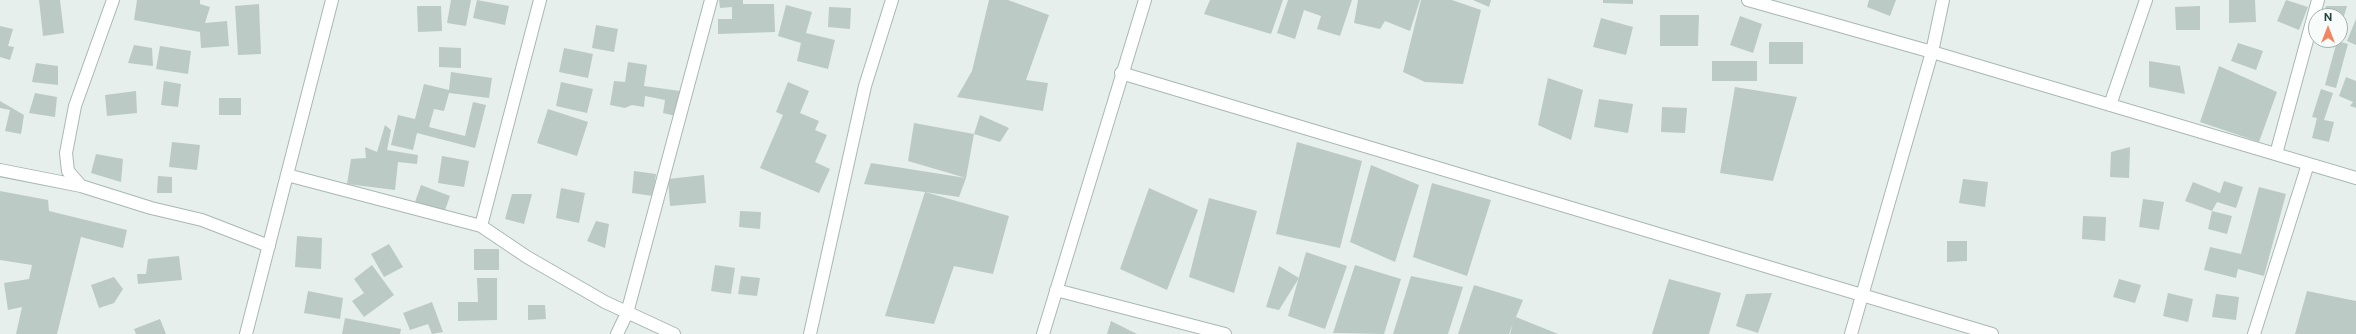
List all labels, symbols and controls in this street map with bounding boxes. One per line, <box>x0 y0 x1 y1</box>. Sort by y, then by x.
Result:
north arrow <box>2308 8 2348 48</box>
text: N <box>2324 11 2332 23</box>

